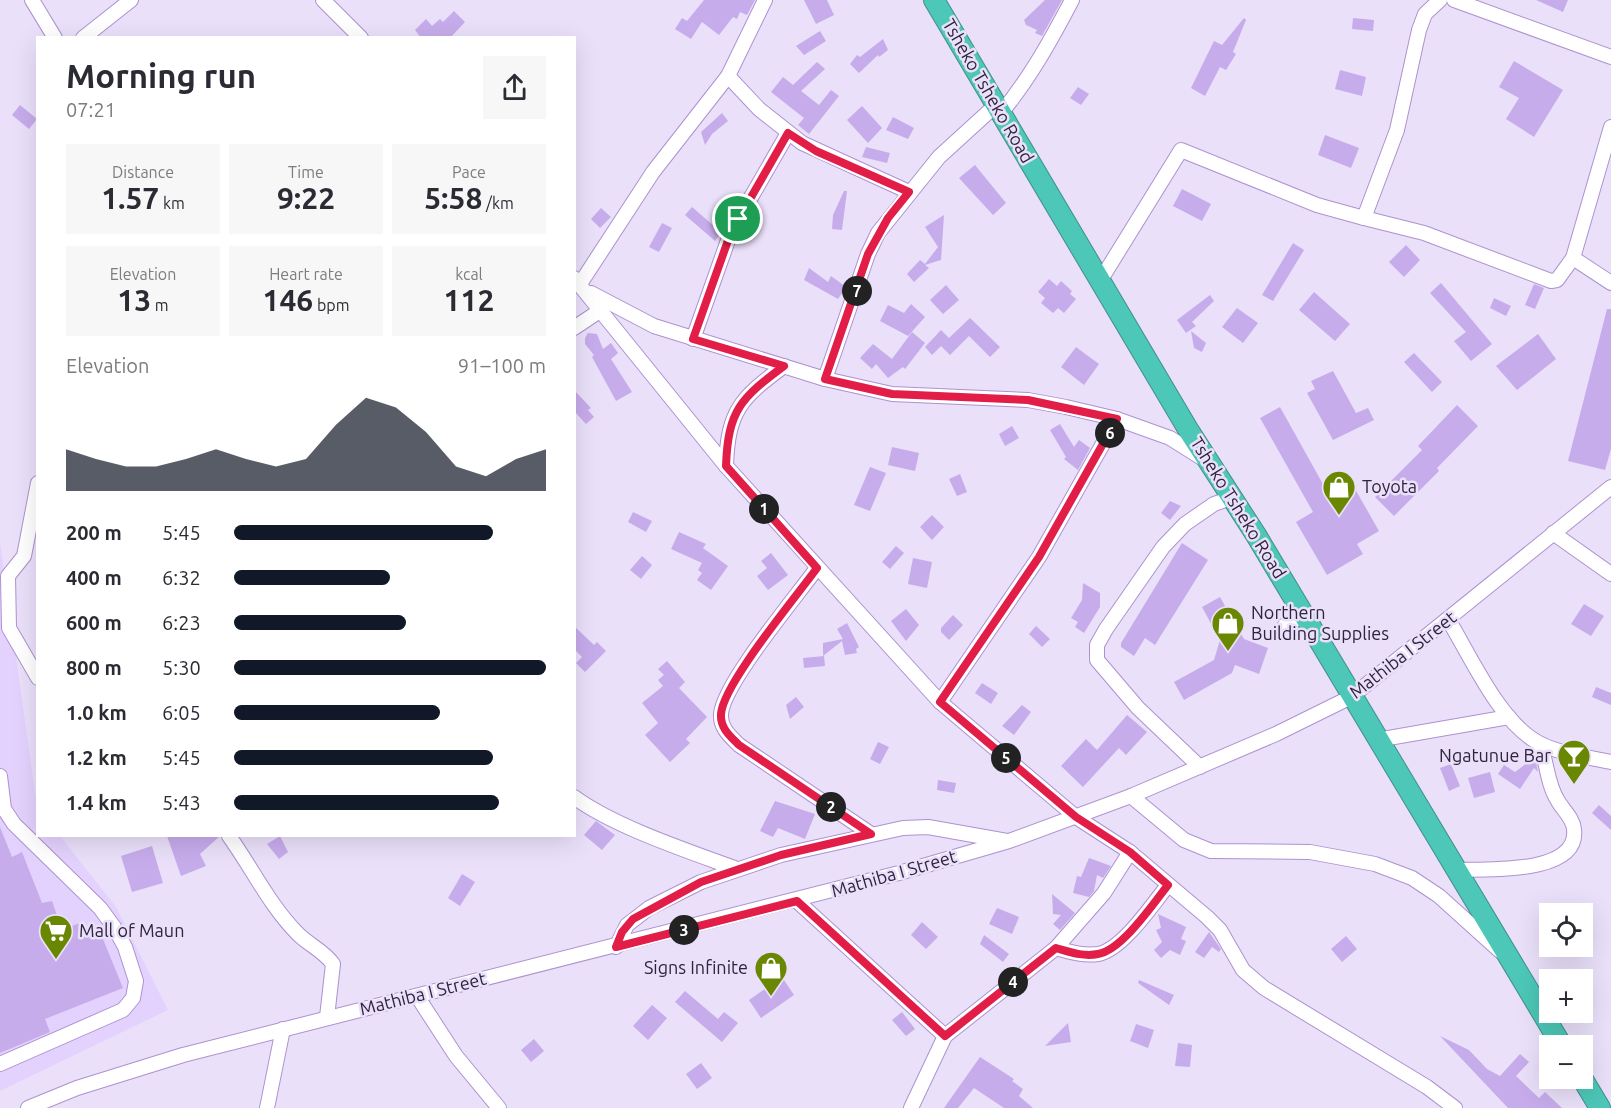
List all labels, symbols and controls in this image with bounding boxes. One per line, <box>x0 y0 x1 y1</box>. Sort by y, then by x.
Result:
street label: Tsheko Tsheko Road <box>939 15 1038 166</box>
button: share <box>483 56 546 119</box>
text: Morning run <box>66 57 256 94</box>
text: 07:21 <box>66 98 116 121</box>
text: Distance <box>112 163 174 181</box>
text: Time <box>288 163 324 181</box>
text: Pace <box>452 163 486 181</box>
text: 1.57 <box>101 181 159 215</box>
text: 9:22 <box>277 181 335 215</box>
text: 5:58 <box>424 181 482 215</box>
pin <box>712 193 763 244</box>
text: km <box>159 194 185 212</box>
text: /km <box>482 194 514 212</box>
icon: arrive <box>721 202 754 235</box>
text: Elevation <box>110 265 176 283</box>
text: Heart rate <box>269 265 343 283</box>
text: kcal <box>455 265 483 283</box>
pin: 7 <box>842 276 872 306</box>
text: 7 <box>852 282 862 300</box>
text: 13 <box>117 283 151 317</box>
text: 146 <box>263 283 313 317</box>
text: 112 <box>444 283 494 317</box>
text: m <box>151 296 169 314</box>
text: bpm <box>313 296 349 314</box>
text: Elevation <box>66 354 149 377</box>
text: 91–100 m <box>458 354 546 377</box>
pin: 6 <box>1095 418 1125 448</box>
text: 6 <box>1105 424 1115 442</box>
street label: Tsheko Tsheko Road <box>1187 433 1291 582</box>
shop icon: Toyota <box>1321 469 1357 516</box>
place label: Toyota <box>1362 476 1417 496</box>
pin: 1 <box>749 494 779 524</box>
text: 1 <box>759 500 769 518</box>
text: 200 m <box>66 521 122 544</box>
text: 5:45 <box>162 521 201 544</box>
text: 400 m <box>66 566 122 589</box>
text: 6:32 <box>162 566 201 589</box>
place label: Northern Building Supplies <box>1251 602 1389 643</box>
shop icon: Northern Building Supplies <box>1210 605 1246 652</box>
street label: Mathiba I Street <box>1345 606 1460 702</box>
text: 600 m <box>66 611 122 634</box>
text: 6:23 <box>162 611 201 634</box>
text: 800 m <box>66 656 122 679</box>
text: 5:30 <box>162 656 201 679</box>
text: 1.0 km <box>66 701 127 724</box>
text: 6:05 <box>162 701 201 724</box>
bar icon: Ngatunue Bar <box>1556 738 1592 785</box>
pin: 5 <box>991 743 1021 773</box>
place label: Ngatunue Bar <box>1439 745 1551 765</box>
text: 1.2 km <box>66 746 127 769</box>
text: 5:45 <box>162 746 201 769</box>
text: 5 <box>1001 749 1011 767</box>
text: 1.4 km <box>66 791 127 814</box>
text: 5:43 <box>162 791 201 814</box>
pin: 2 <box>816 792 846 822</box>
text: 2 <box>826 798 836 816</box>
street label: Mathiba I Street <box>829 846 959 901</box>
map controls <box>1539 903 1593 1089</box>
button: locate <box>1539 903 1593 957</box>
supermarket icon: Mall of Maun <box>38 913 74 960</box>
pin: 3 <box>669 915 699 945</box>
place label: Mall of Maun <box>79 920 184 940</box>
text: 3 <box>679 921 689 939</box>
shop icon: Signs Infinite <box>753 950 789 997</box>
place label: Signs Infinite <box>644 957 748 977</box>
pin: 4 <box>998 967 1028 997</box>
street label: Mathiba I Street <box>358 968 488 1018</box>
button: + <box>1539 969 1593 1023</box>
text: 4 <box>1008 973 1018 991</box>
button: − <box>1539 1035 1593 1089</box>

